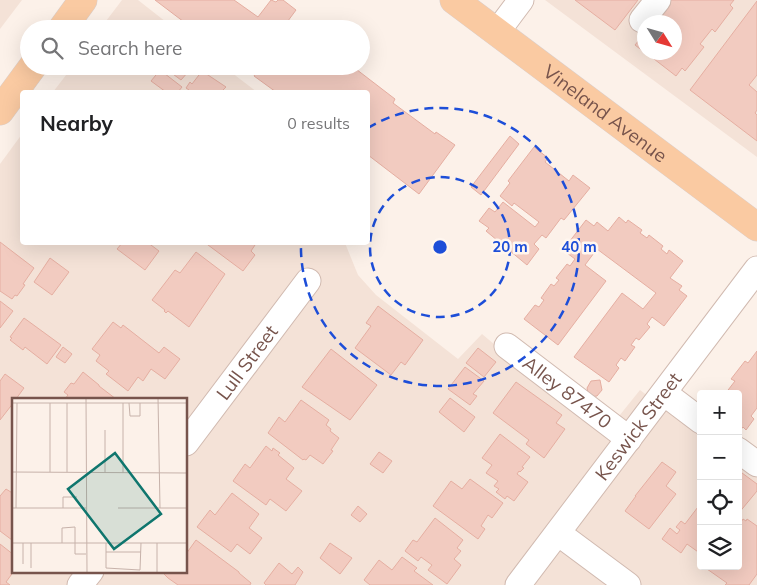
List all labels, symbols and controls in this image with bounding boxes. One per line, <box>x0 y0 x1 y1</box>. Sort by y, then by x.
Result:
north arrow <box>637 15 682 60</box>
search box <box>20 20 370 75</box>
icon: search <box>38 34 66 62</box>
text: Search here <box>78 36 182 60</box>
street label: Vineland Avenue <box>538 59 672 168</box>
text: Nearby <box>40 110 113 136</box>
text: 0 results <box>287 113 350 133</box>
text: 20 m <box>492 237 528 256</box>
text: 40 m <box>561 237 597 256</box>
centre of rings <box>431 238 449 256</box>
street label: Lull Street <box>211 320 283 405</box>
street label: Alley 87470 <box>518 351 617 434</box>
street label: Keswick Street <box>589 367 687 485</box>
map controls <box>697 390 742 570</box>
button: + <box>697 390 742 435</box>
inset map <box>12 398 188 572</box>
button: − <box>697 435 742 480</box>
button: locate <box>697 480 742 525</box>
button: layers <box>697 525 742 570</box>

